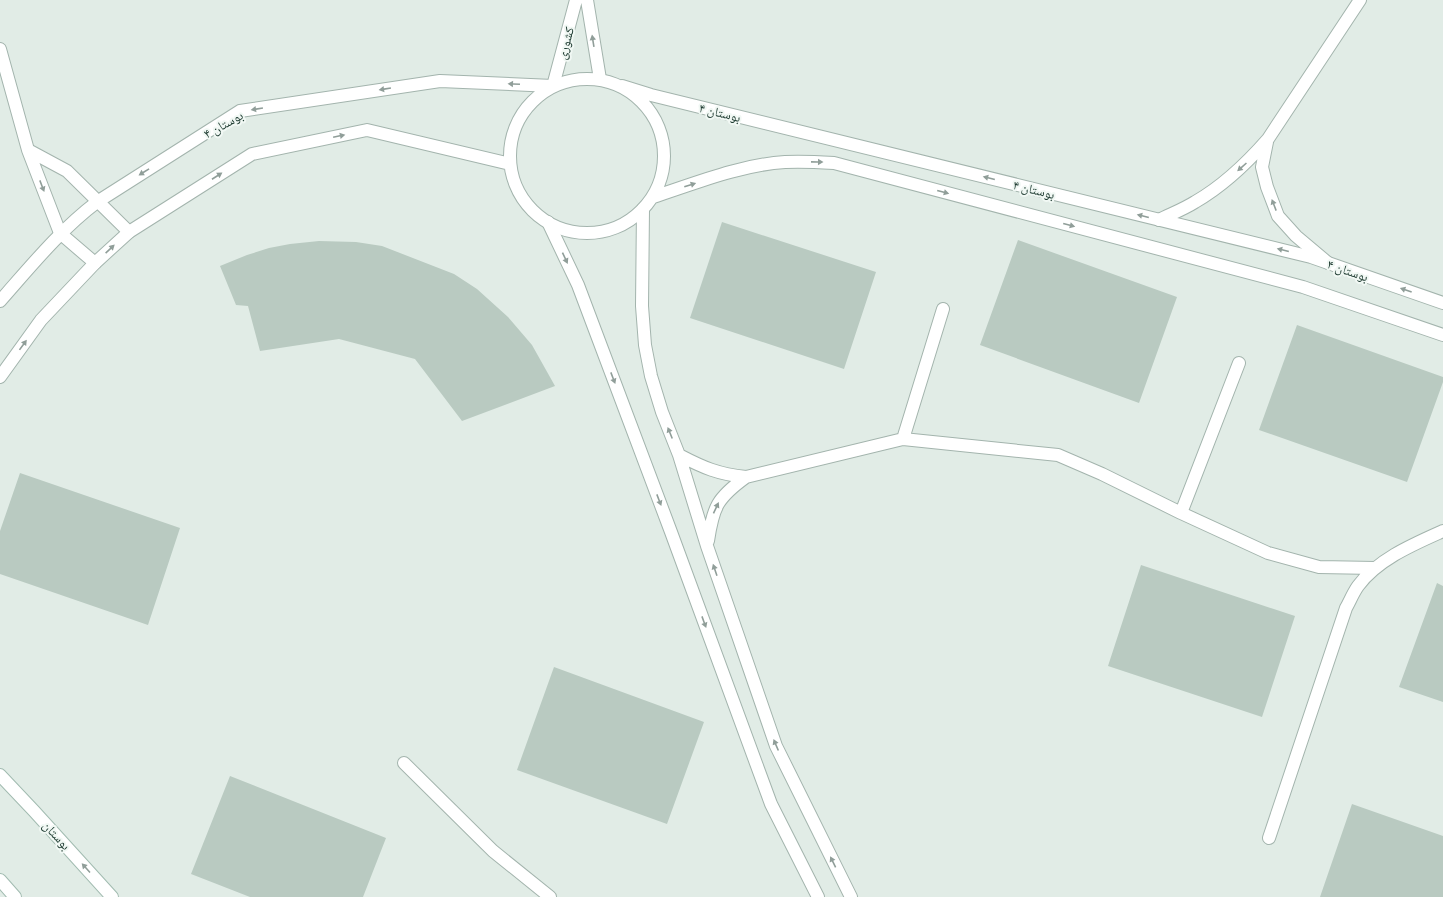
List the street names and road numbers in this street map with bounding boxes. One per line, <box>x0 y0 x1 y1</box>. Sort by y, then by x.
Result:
street label: کشوری <box>553 24 578 61</box>
street label: بوستان ۴ <box>697 99 743 126</box>
street label: بوستان ۴ <box>201 107 246 142</box>
street label: بوستان ۴ <box>1011 176 1057 203</box>
street label: بوستان ۴ <box>1325 256 1371 285</box>
street label: بوستان <box>39 817 74 854</box>

